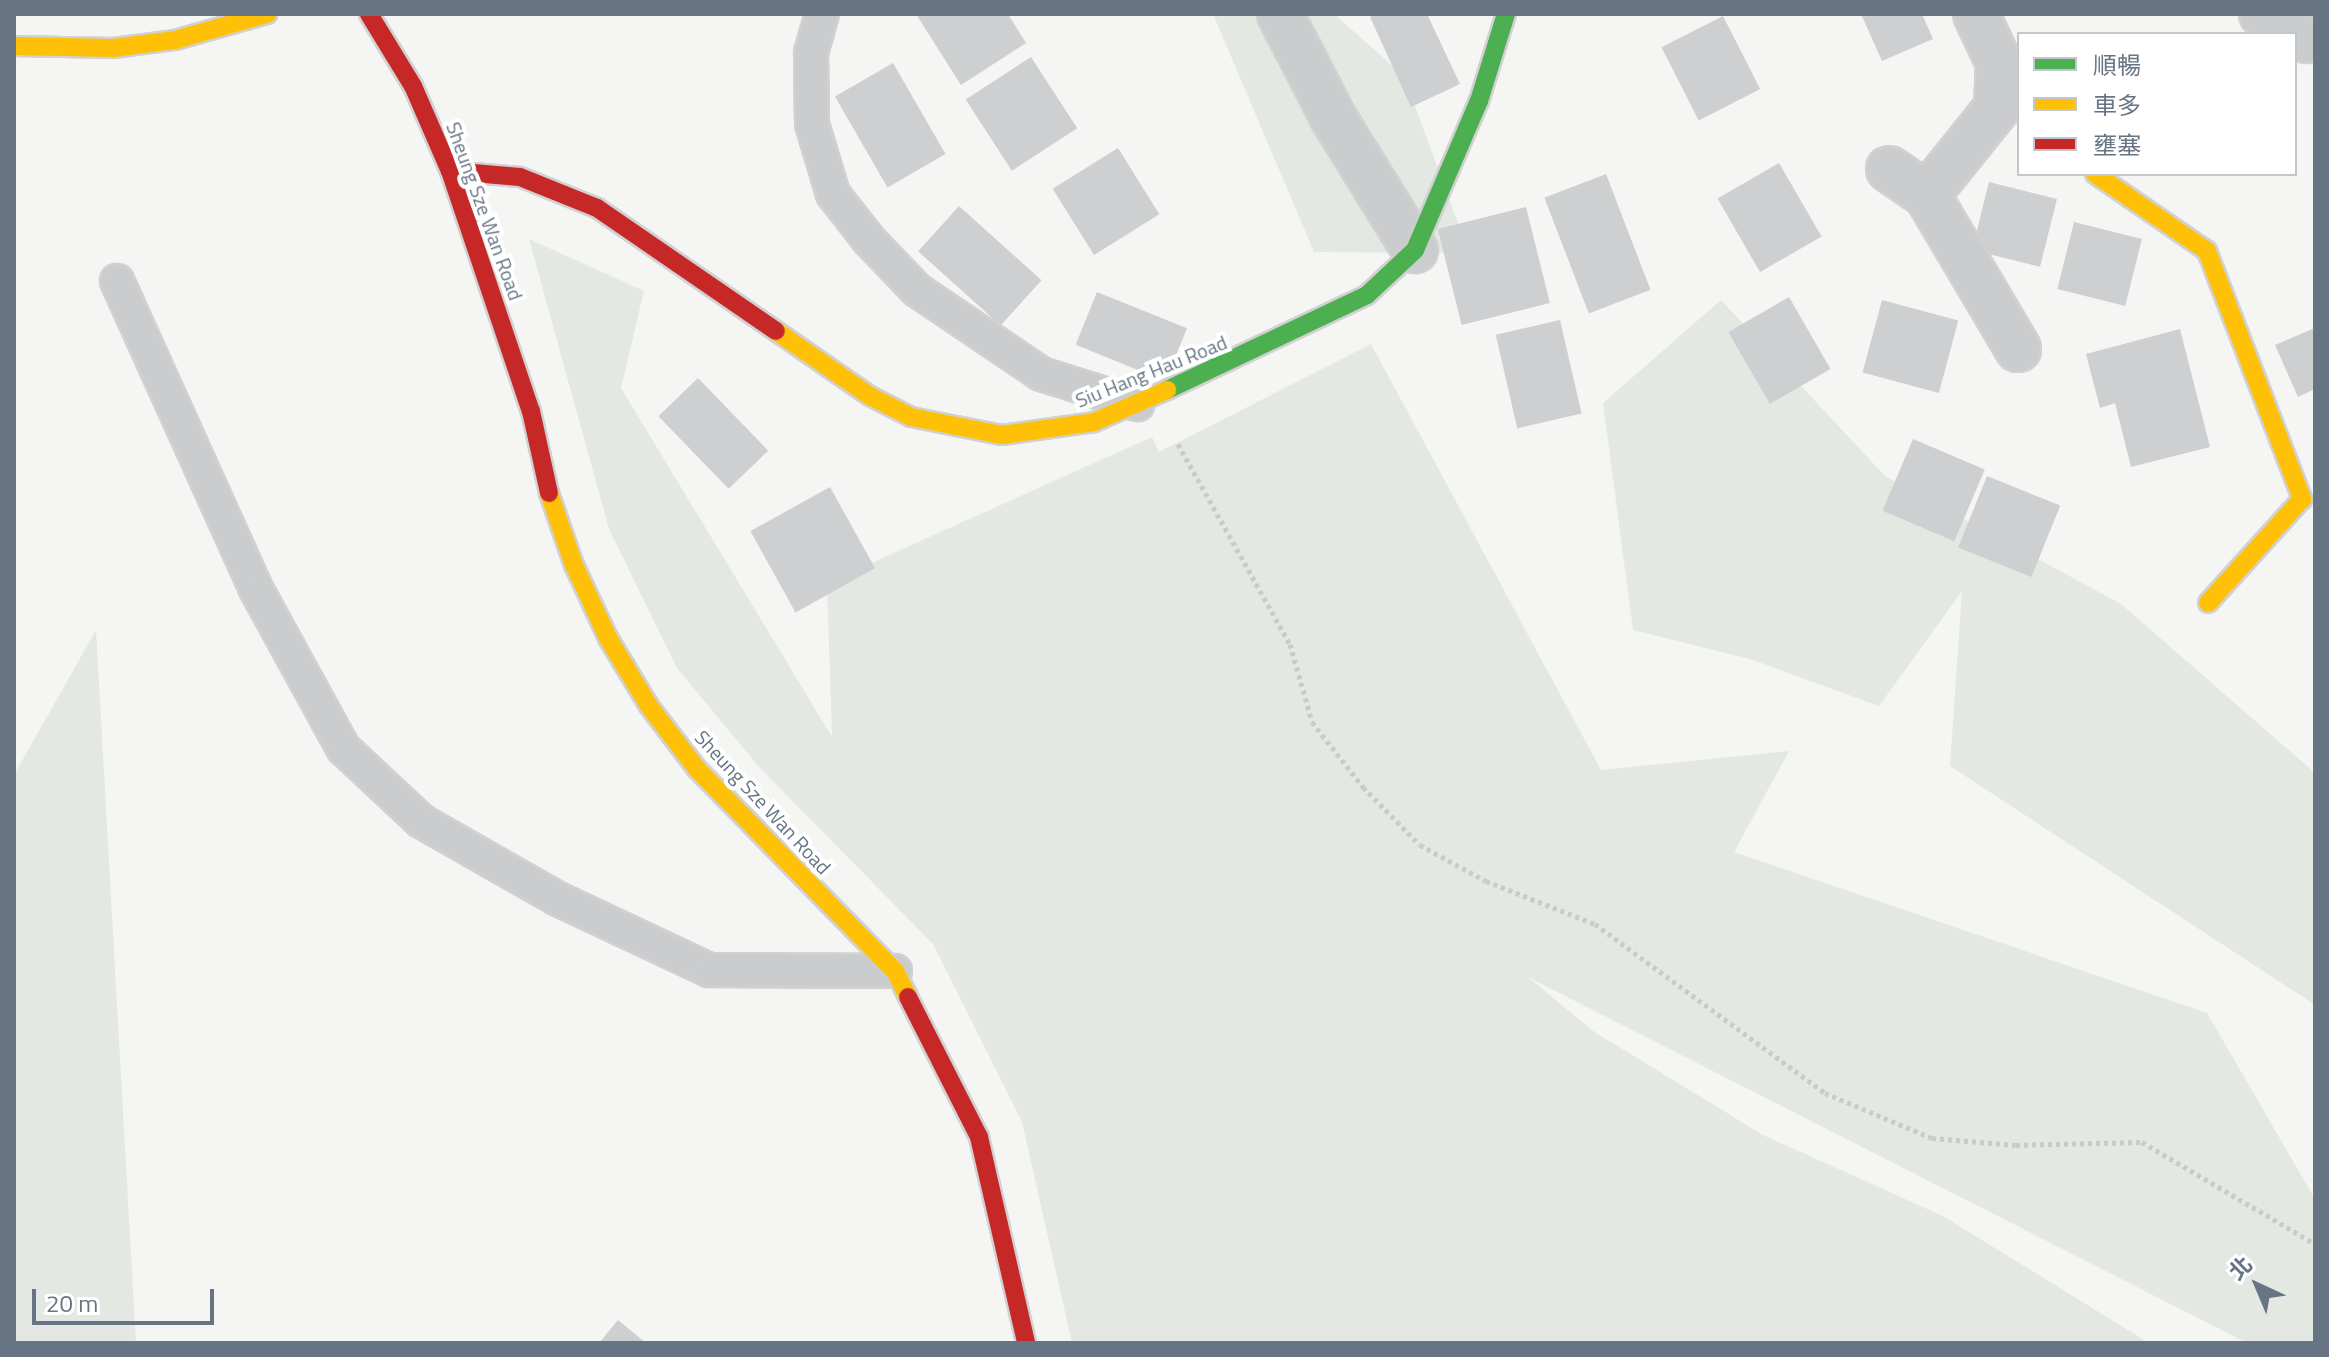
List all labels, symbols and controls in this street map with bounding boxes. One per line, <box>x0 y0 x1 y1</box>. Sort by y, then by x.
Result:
legend <box>2017 32 2297 176</box>
text: 順暢 <box>2093 47 2141 83</box>
text: 車多 <box>2093 87 2141 123</box>
street label: Sheung Sze Wan Road <box>442 119 528 303</box>
text: 壅塞 <box>2093 127 2141 163</box>
street label: Siu Hang Hau Road <box>1072 330 1230 412</box>
street label: Sheung Sze Wan Road <box>690 725 836 879</box>
north arrow <box>2217 1245 2297 1325</box>
text: 北 <box>2221 1248 2260 1288</box>
scale bar <box>36 1273 218 1323</box>
text: 20 m <box>46 1285 98 1321</box>

